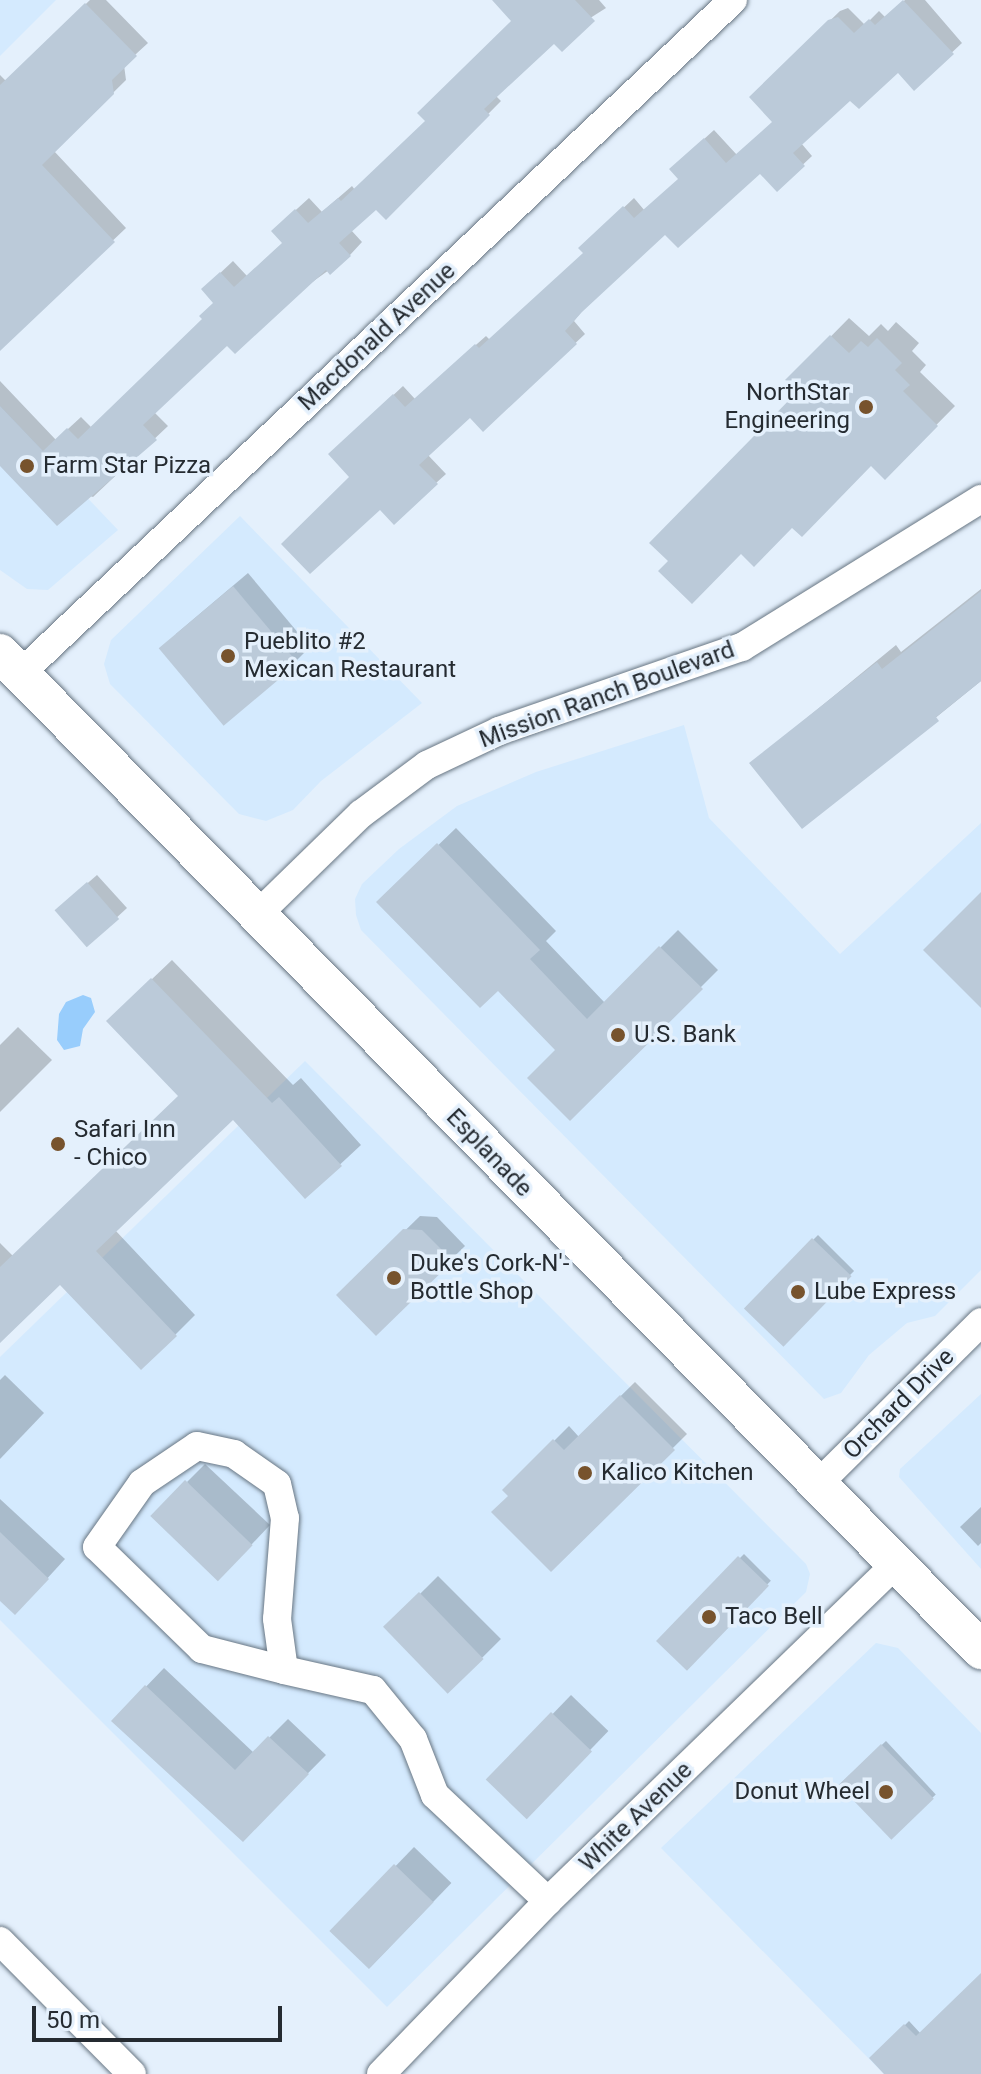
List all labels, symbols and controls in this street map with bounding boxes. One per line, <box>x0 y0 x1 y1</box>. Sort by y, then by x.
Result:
street label: Macdonald Avenue <box>293 257 461 417</box>
place label: NorthStar Engineering <box>724 379 850 435</box>
marker: NorthStar Engineering <box>857 398 875 416</box>
place label: Farm Star Pizza <box>43 452 211 480</box>
marker: Farm Star Pizza <box>18 457 36 475</box>
place label: Pueblito #2 Mexican Restaurant <box>244 628 456 684</box>
street label: Mission Ranch Boulevard <box>476 635 738 755</box>
marker: Pueblito #2 Mexican Restaurant <box>219 647 237 665</box>
place label: U.S. Bank <box>634 1021 736 1049</box>
marker: U.S. Bank <box>609 1026 627 1044</box>
street label: Esplanade <box>440 1103 538 1203</box>
place label: Safari Inn - Chico <box>74 1116 176 1172</box>
marker: Safari Inn - Chico <box>49 1135 67 1153</box>
place label: Duke's Cork-N'- Bottle Shop <box>410 1250 569 1306</box>
marker: Duke's Cork-N'- Bottle Shop <box>385 1269 403 1287</box>
place label: Lube Express <box>814 1278 956 1306</box>
marker: Lube Express <box>789 1283 807 1301</box>
street label: Orchard Drive <box>838 1343 960 1465</box>
place label: Kalico Kitchen <box>601 1459 753 1487</box>
marker: Kalico Kitchen <box>576 1464 594 1482</box>
place label: Taco Bell <box>725 1603 823 1631</box>
marker: Taco Bell <box>700 1608 718 1626</box>
street label: White Avenue <box>574 1756 698 1878</box>
place label: Donut Wheel <box>734 1778 870 1806</box>
marker: Donut Wheel <box>877 1783 895 1801</box>
scale bar <box>36 1990 286 2040</box>
text: 50 m <box>46 2006 100 2034</box>

